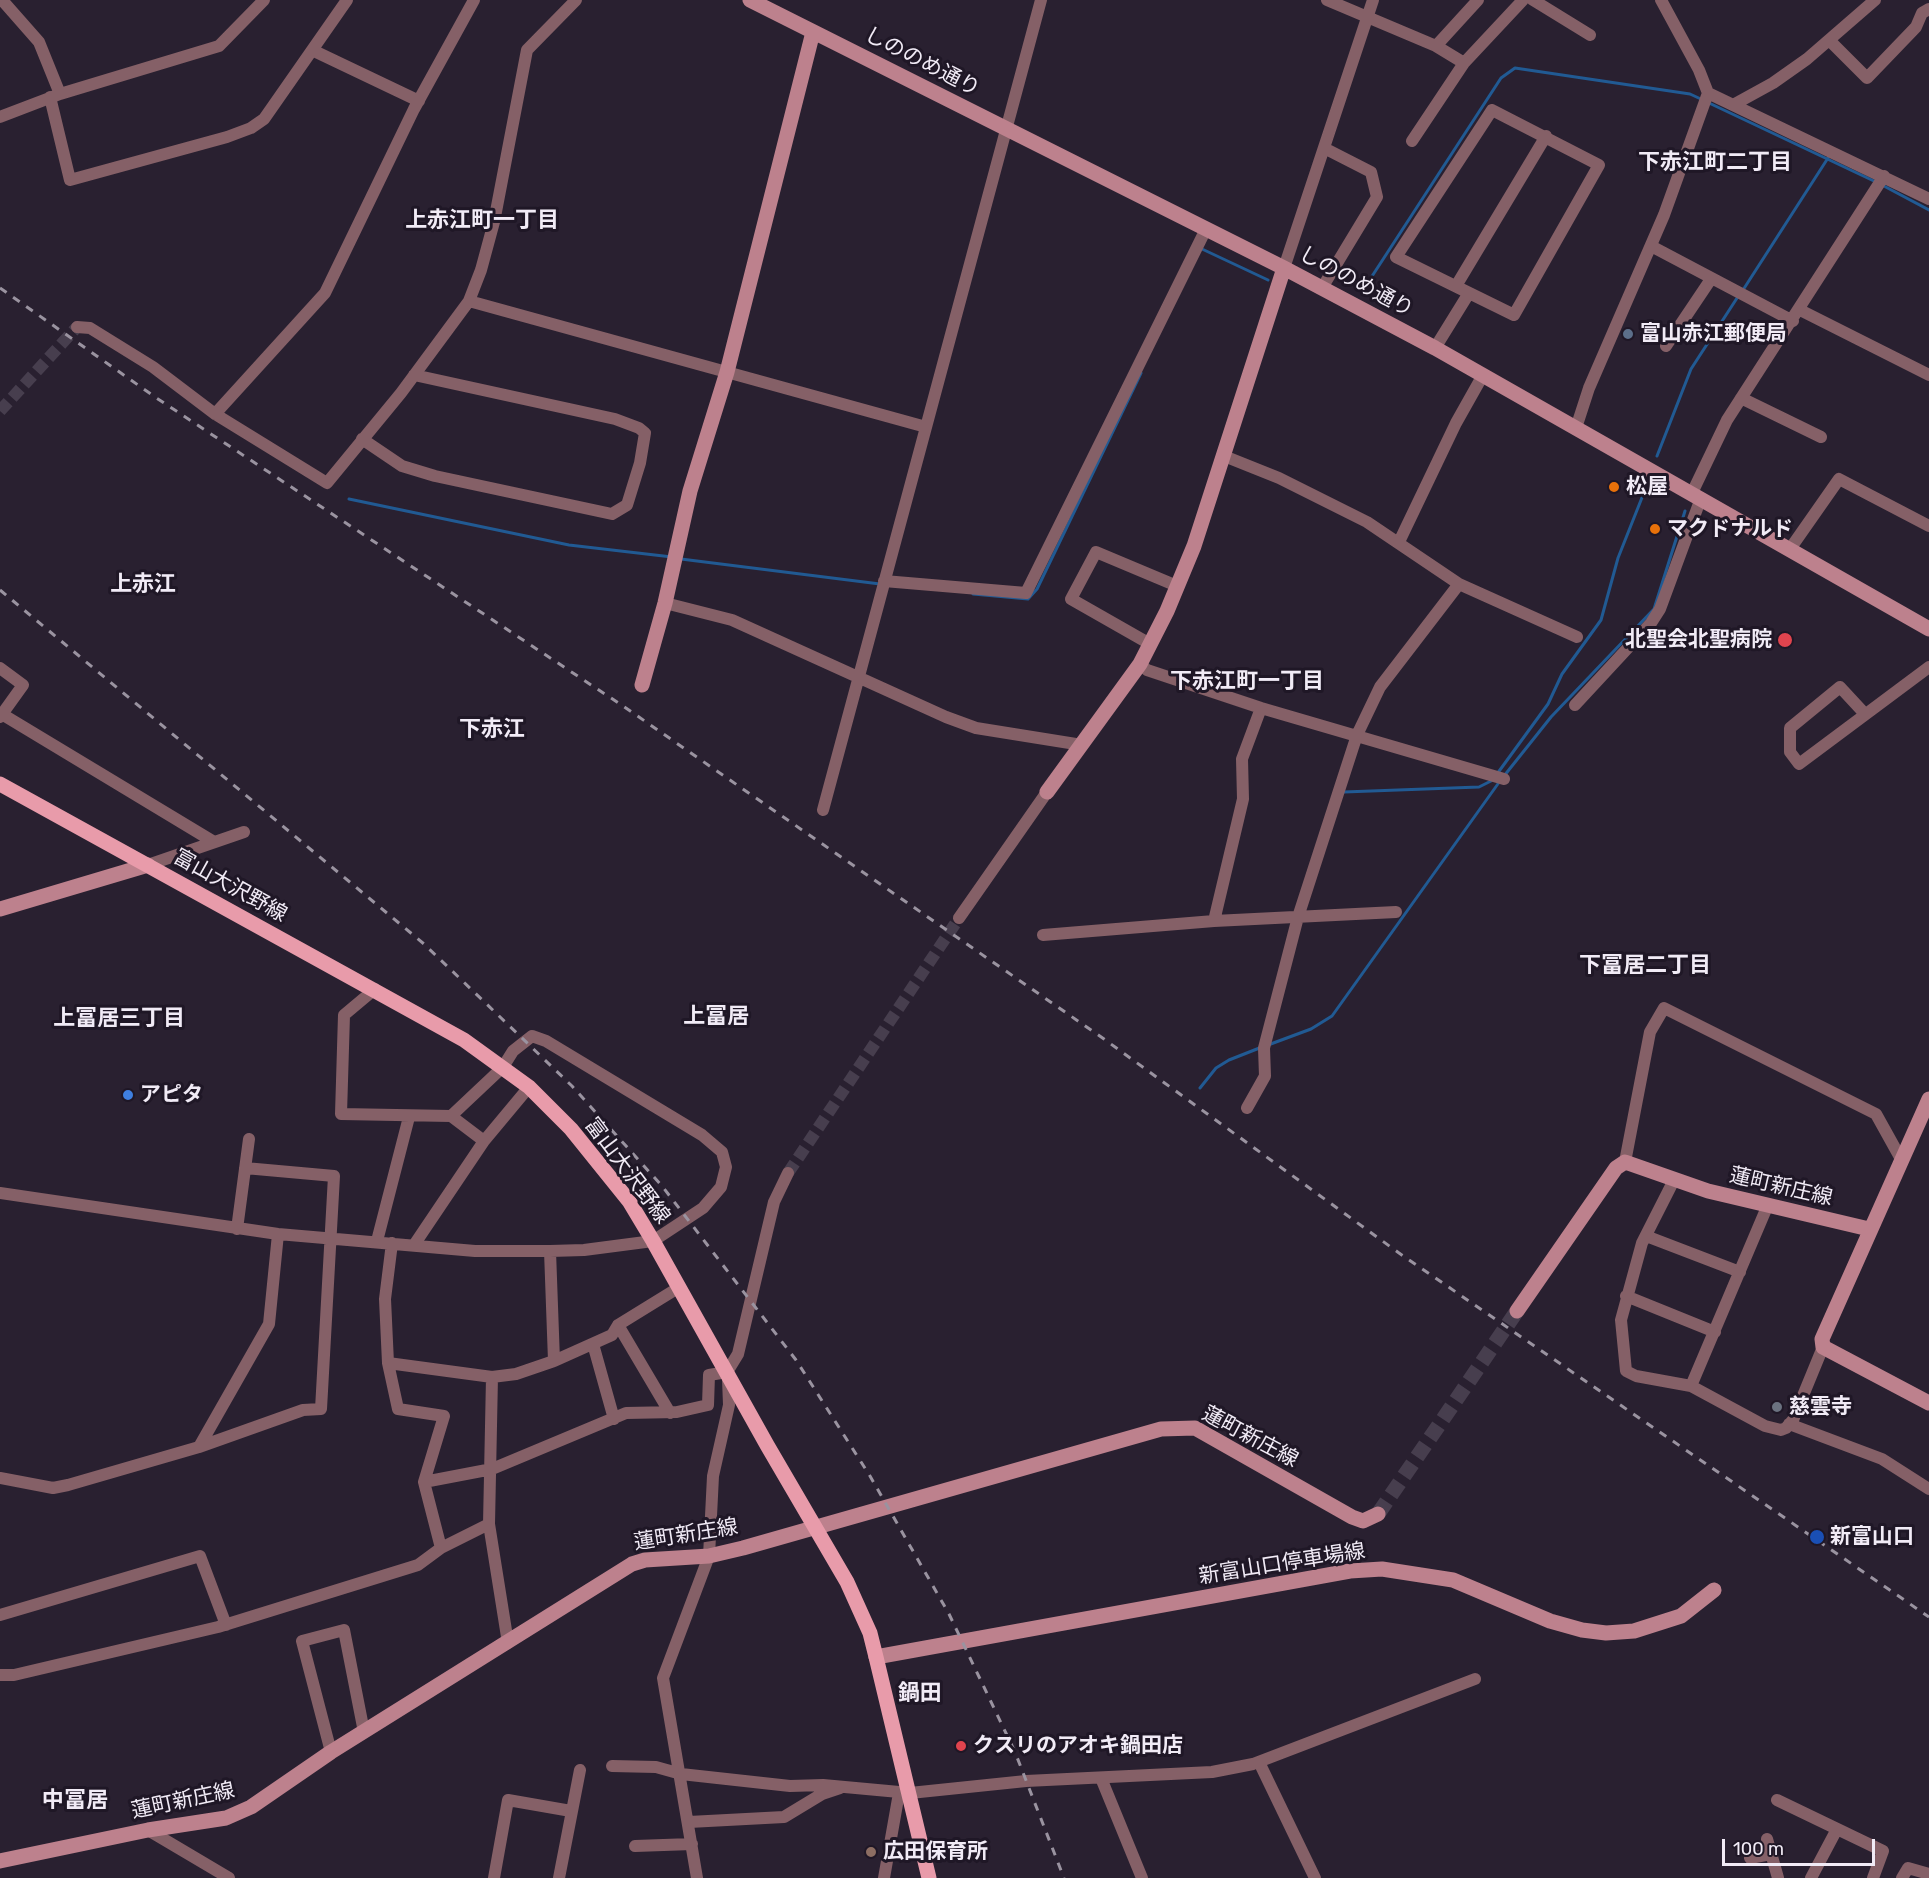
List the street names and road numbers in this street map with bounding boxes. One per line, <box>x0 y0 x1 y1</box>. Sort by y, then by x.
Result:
street label: しののめ通り <box>860 22 984 102</box>
street label: しののめ通り <box>1294 241 1418 323</box>
street label: 富山大沢野線 <box>169 844 291 928</box>
street label: 富山大沢野線 <box>579 1113 675 1229</box>
street label: 蓮町新庄線 <box>1727 1163 1835 1211</box>
street label: 蓮町新庄線 <box>1198 1401 1302 1473</box>
street label: 蓮町新庄線 <box>632 1514 740 1556</box>
street label: 新富山口停車場線 <box>1197 1538 1367 1590</box>
street label: 蓮町新庄線 <box>129 1778 237 1824</box>

